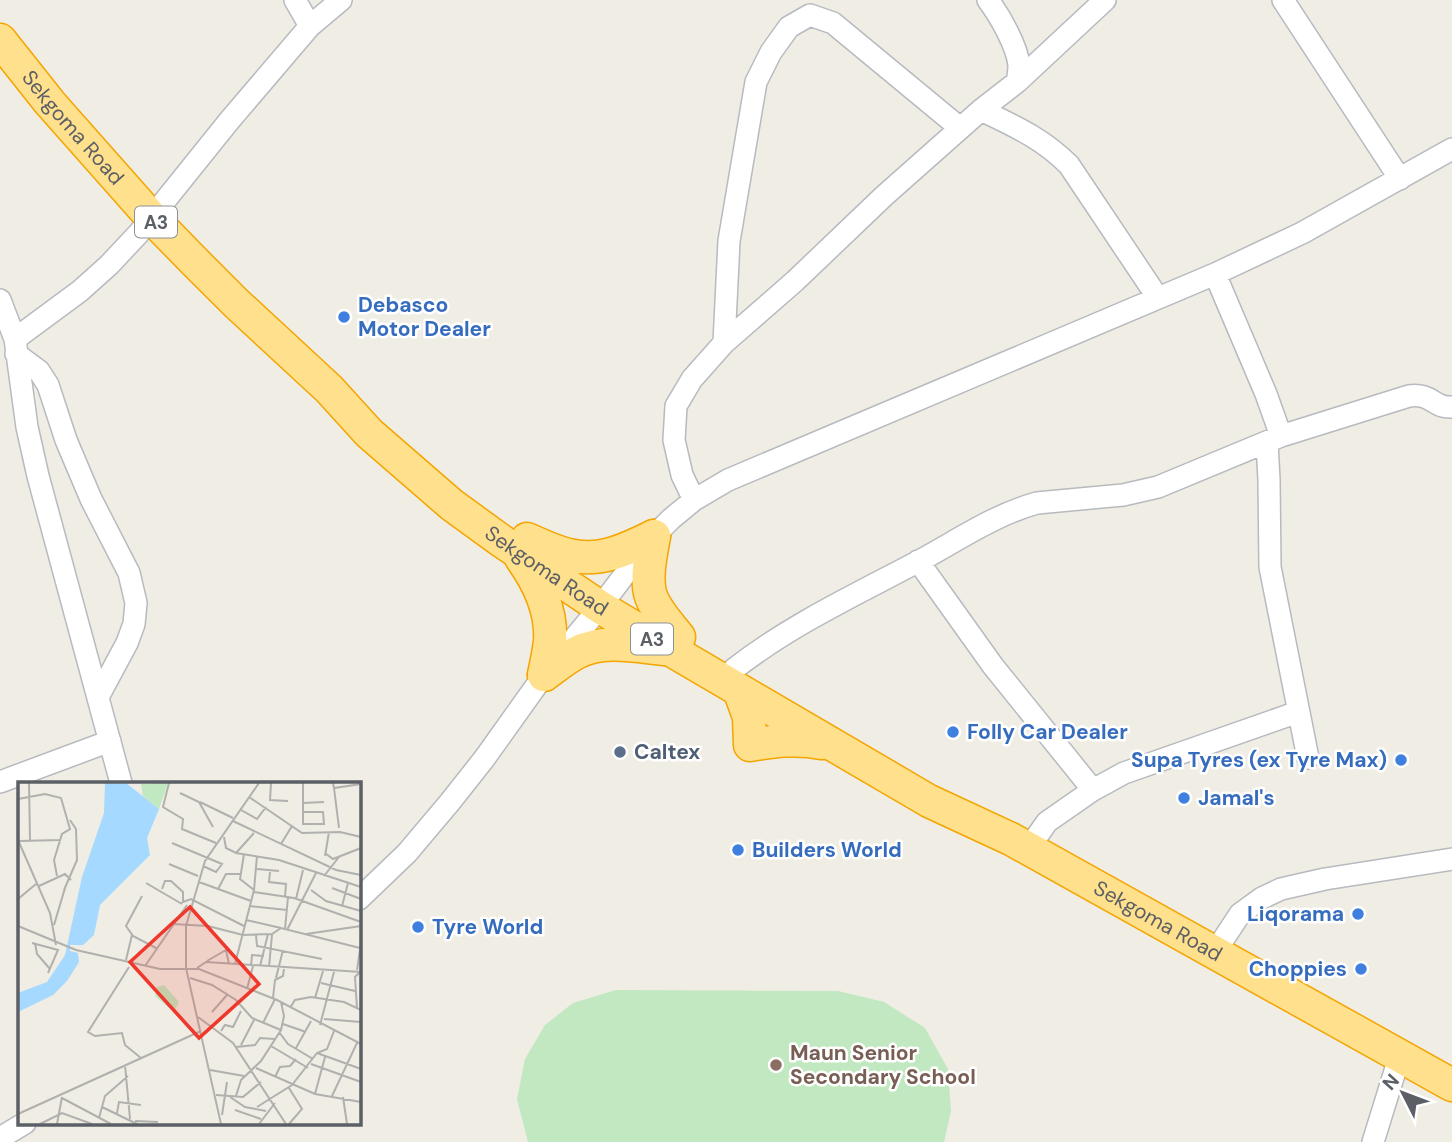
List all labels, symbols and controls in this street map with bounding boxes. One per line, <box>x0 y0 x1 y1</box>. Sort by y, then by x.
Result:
street label: Sekgoma Road <box>15 65 130 191</box>
road number: A3 <box>135 206 177 238</box>
place label: Debasco Motor Dealer <box>358 291 491 343</box>
marker: Debasco Motor Dealer <box>336 309 352 325</box>
street label: Sekgoma Road <box>479 519 613 623</box>
road number: A3 <box>631 624 673 654</box>
place label: Folly Car Dealer <box>967 718 1128 746</box>
marker: Folly Car Dealer <box>945 724 961 740</box>
place label: Caltex <box>634 738 700 766</box>
marker: Caltex <box>612 744 628 760</box>
place label: Supa Tyres (ex Tyre Max) <box>1131 746 1387 774</box>
marker: Supa Tyres (ex Tyre Max) <box>1393 752 1409 768</box>
inset map <box>18 782 360 1124</box>
place label: Jamal's <box>1198 784 1275 812</box>
marker: Jamal's <box>1176 790 1192 806</box>
place label: Builders World <box>752 836 902 864</box>
marker: Builders World <box>730 842 746 858</box>
street label: Sekgoma Road <box>1089 874 1227 968</box>
place label: Liqorama <box>1247 900 1344 928</box>
marker: Liqorama <box>1350 906 1366 922</box>
place label: Tyre World <box>432 913 543 941</box>
marker: Tyre World <box>410 919 426 935</box>
place label: Choppies <box>1249 955 1347 983</box>
marker: Choppies <box>1353 961 1369 977</box>
place label: Maun Senior Secondary School <box>790 1039 976 1091</box>
marker: Maun Senior Secondary School <box>768 1057 784 1073</box>
north arrow <box>1368 1058 1438 1128</box>
text: N <box>1377 1068 1405 1095</box>

